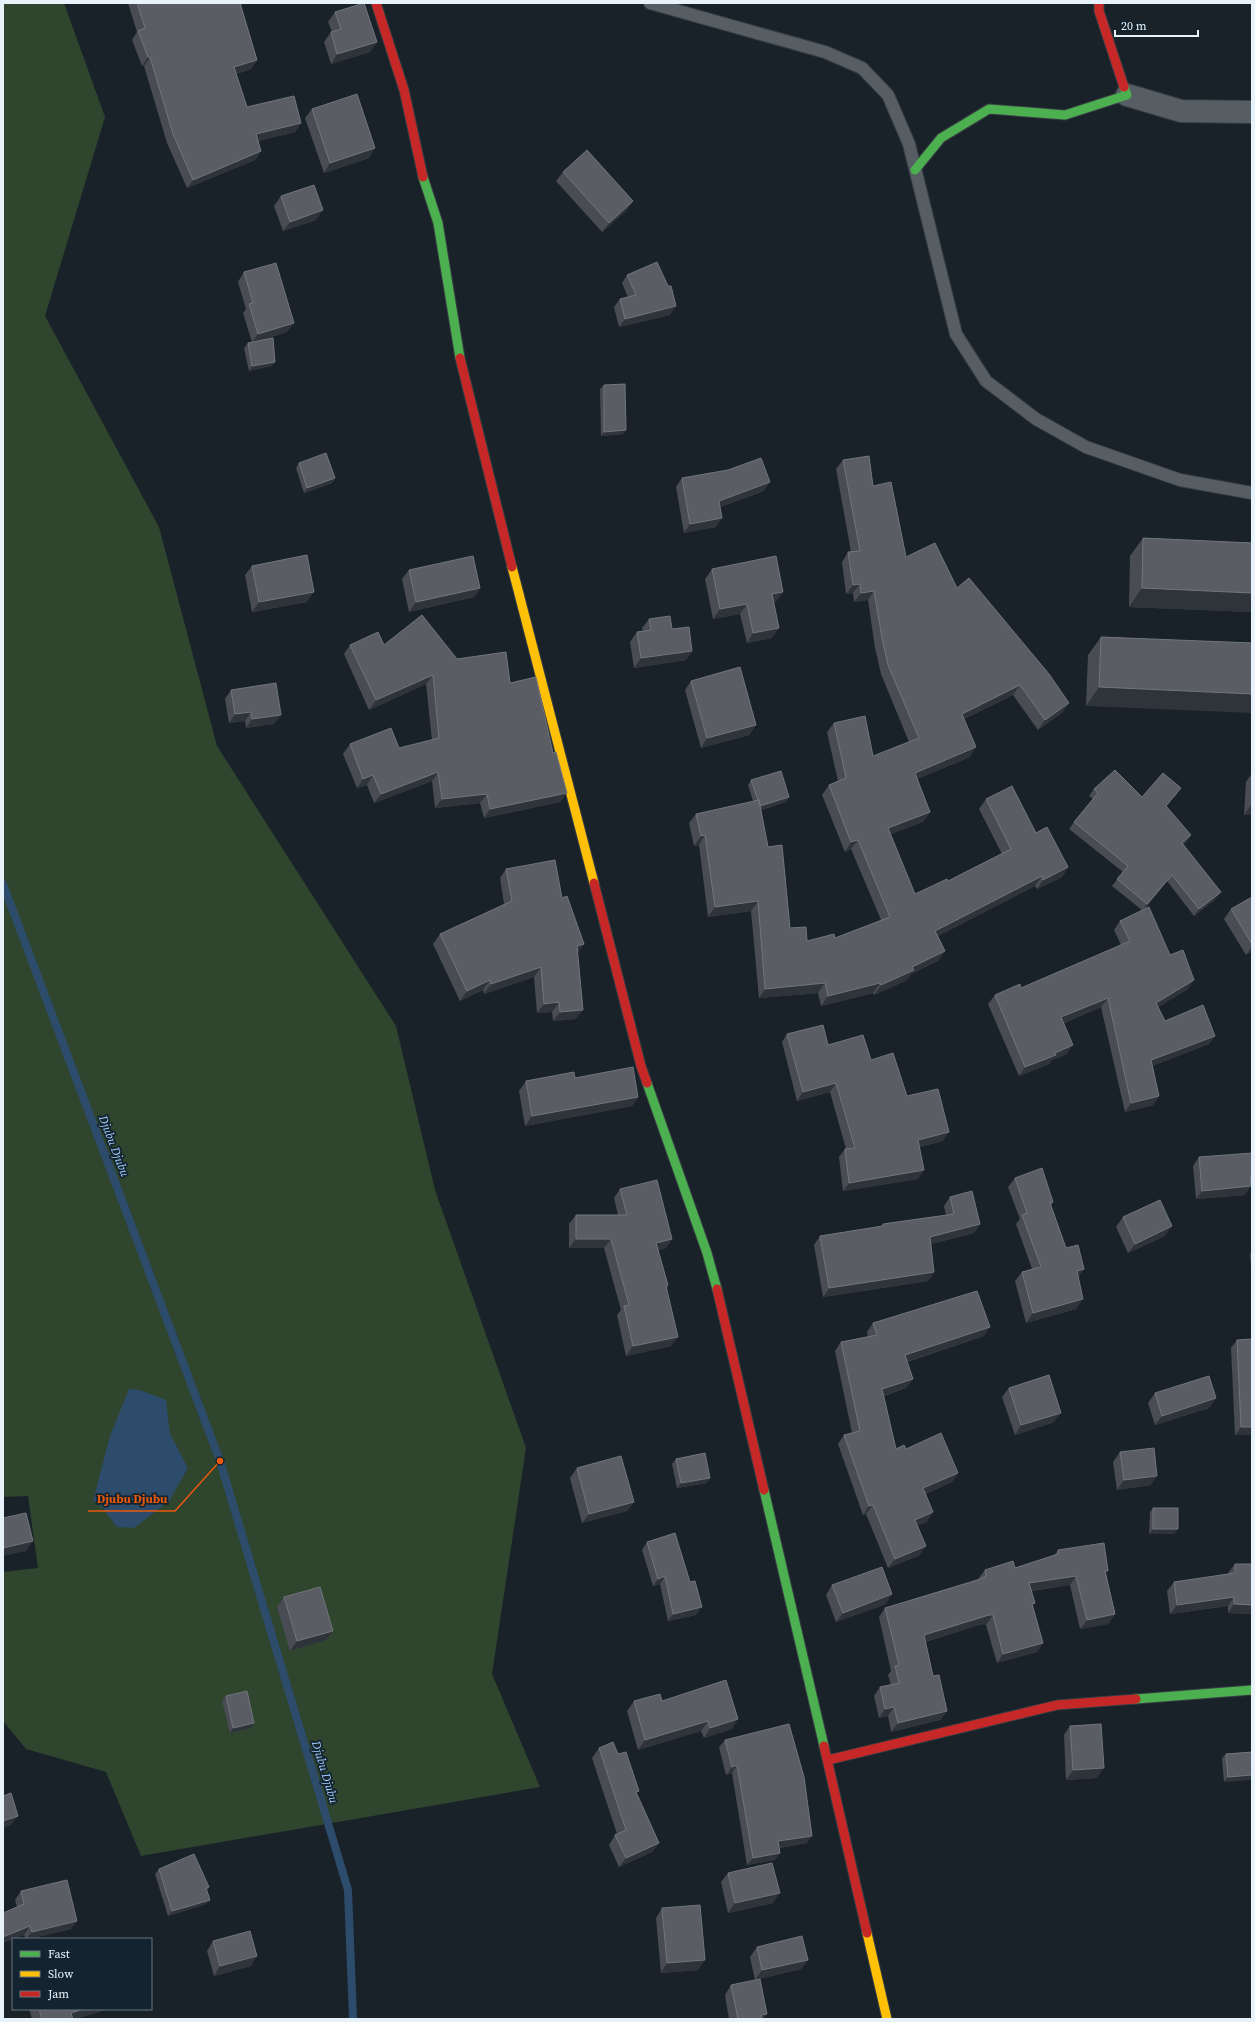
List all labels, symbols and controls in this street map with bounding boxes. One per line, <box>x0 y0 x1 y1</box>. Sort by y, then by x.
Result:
scale bar <box>1115 12 1198 38</box>
text: 20 m <box>1121 18 1147 34</box>
water label: Djubu Djubu <box>95 1112 133 1179</box>
callout: Djubu Djubu <box>88 1487 175 1511</box>
text: Djubu Djubu <box>97 1491 168 1507</box>
water label: Djubu Djubu <box>308 1738 342 1805</box>
legend <box>12 1938 152 2010</box>
text: Fast <box>48 1946 70 1962</box>
text: Slow <box>48 1966 74 1982</box>
text: Jam <box>47 1986 69 2002</box>

